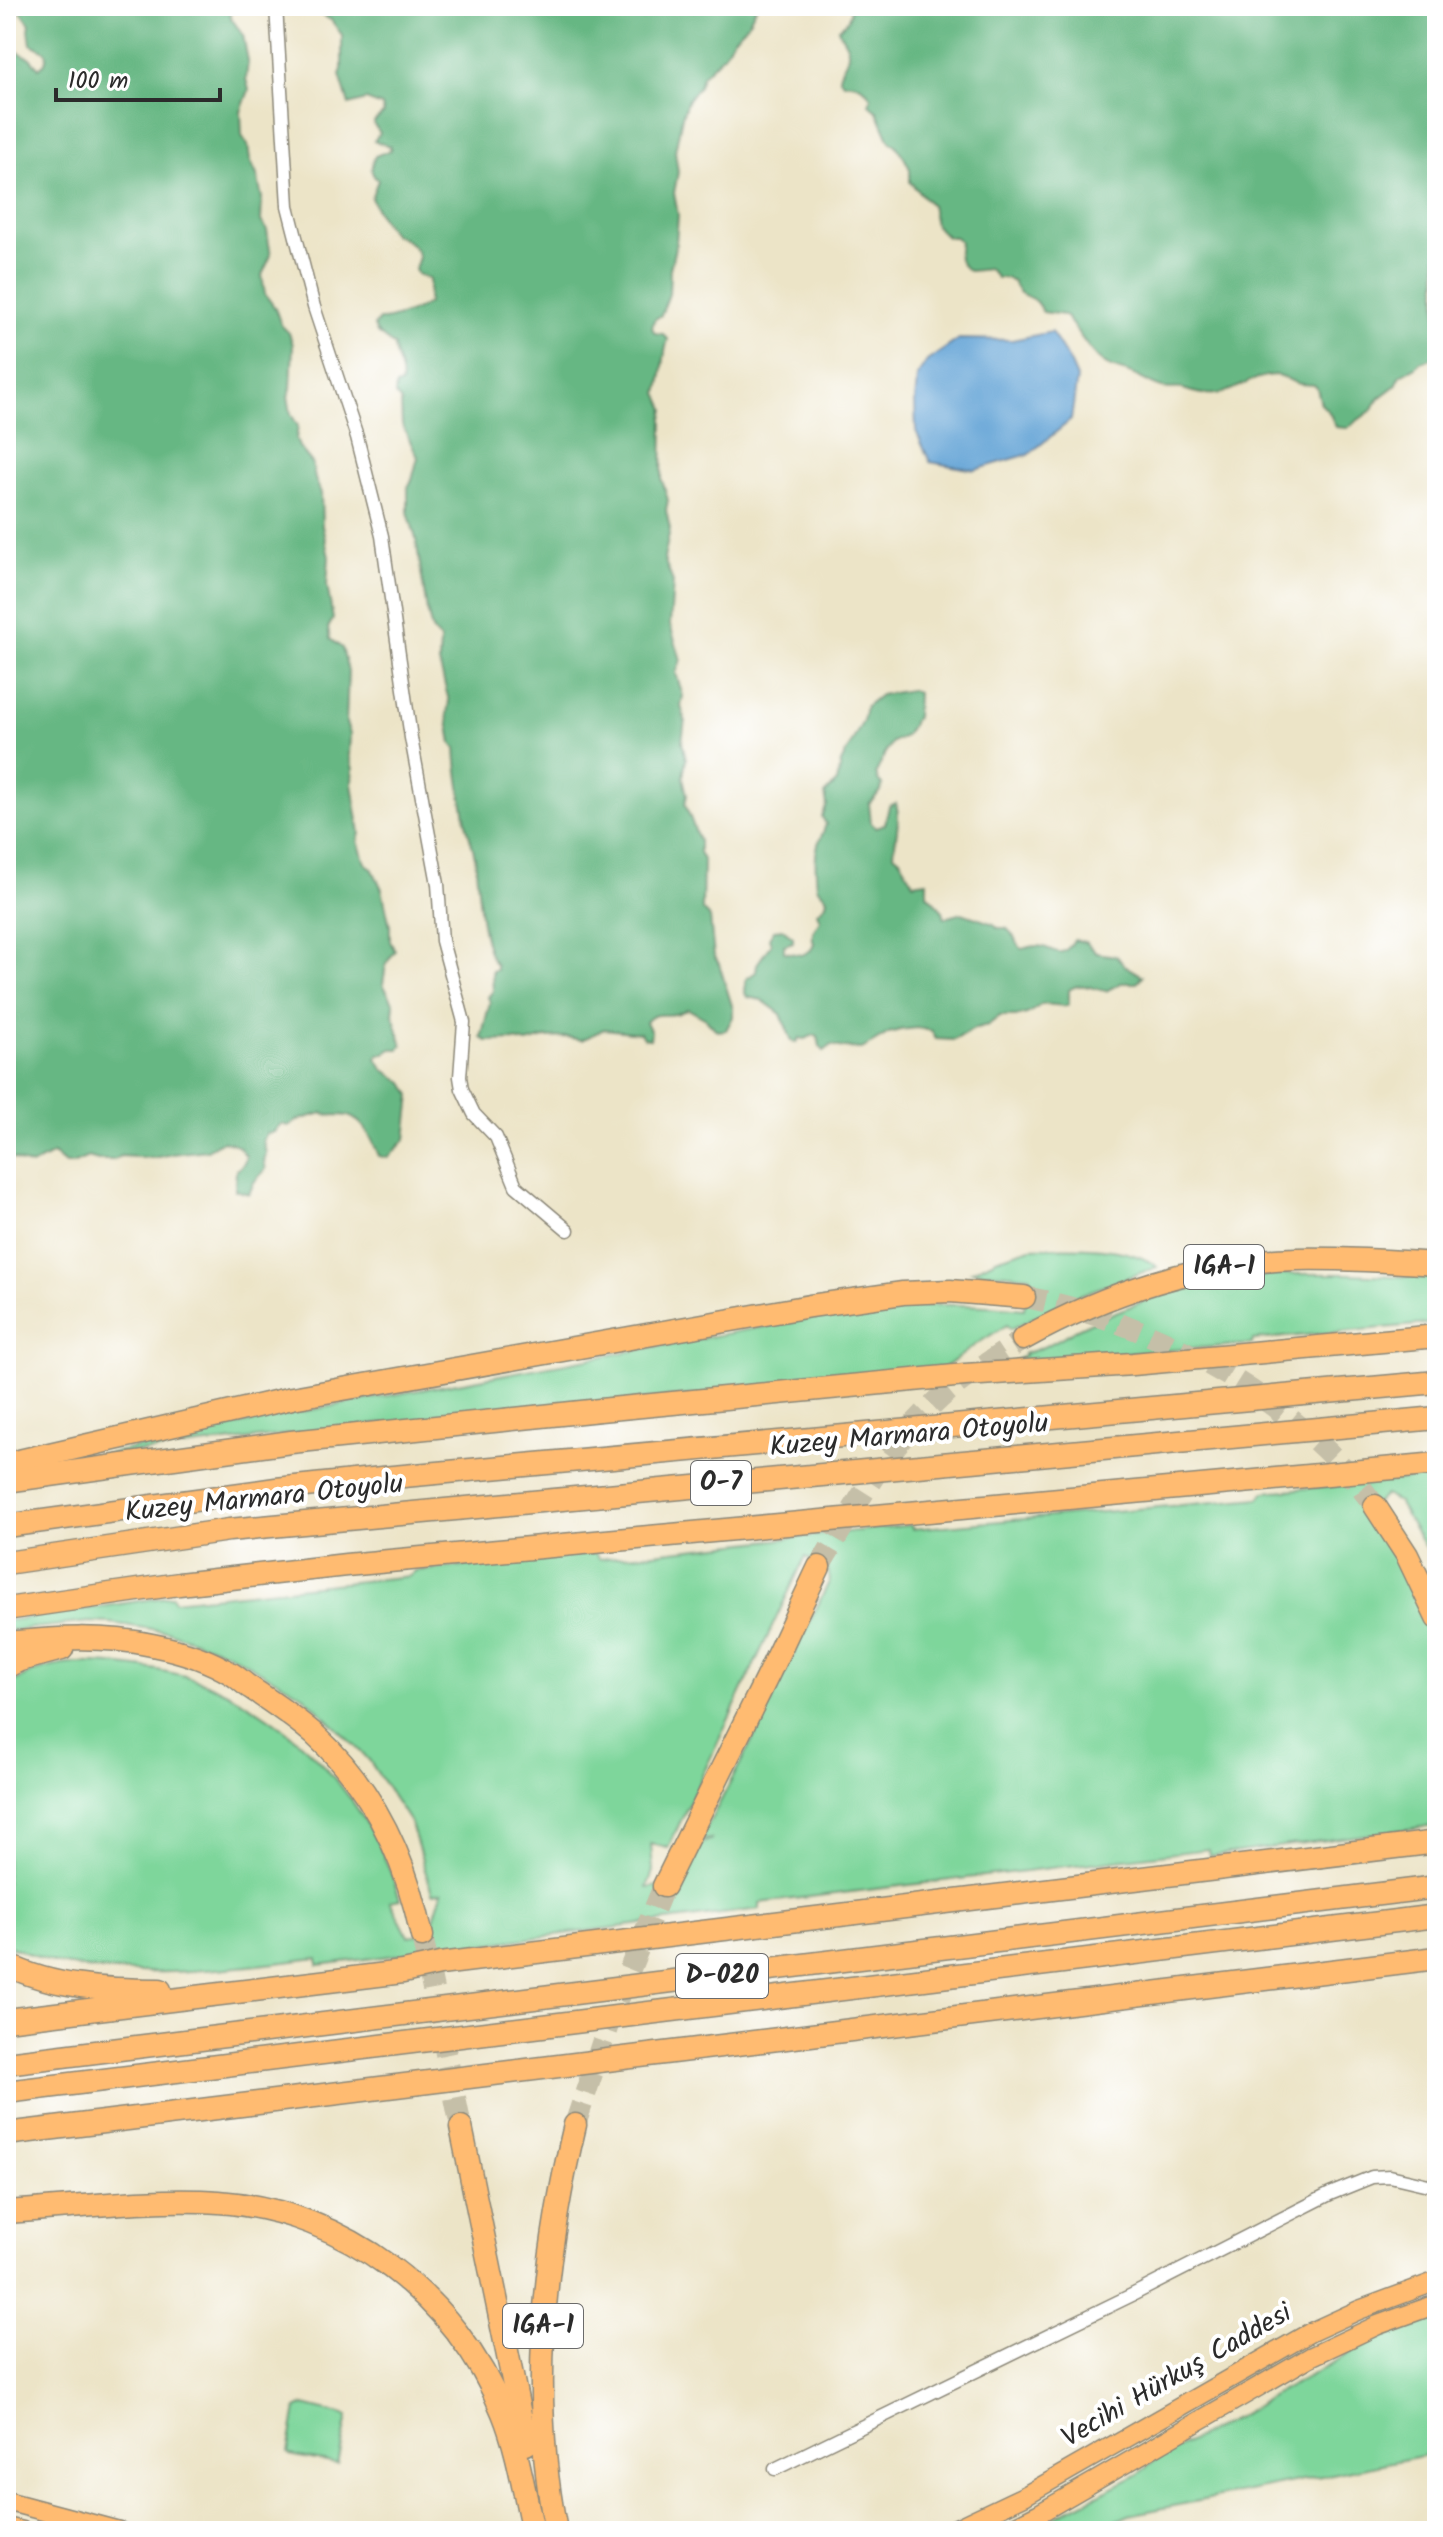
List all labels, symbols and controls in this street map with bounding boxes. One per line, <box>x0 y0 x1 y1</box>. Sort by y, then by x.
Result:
scale bar <box>56 52 220 102</box>
text: 100 m <box>68 62 128 101</box>
road number: IGA-1 <box>1184 1245 1264 1289</box>
street label: Kuzey Marmara Otoyolu <box>768 1401 1050 1471</box>
road number: O-7 <box>691 1461 751 1505</box>
street label: Kuzey Marmara Otoyolu <box>123 1462 405 1536</box>
road number: D-020 <box>676 1954 768 1998</box>
street label: Vecihi Hürkuş Caddesi <box>1053 2291 1302 2460</box>
road number: IGA-1 <box>503 2304 583 2348</box>

